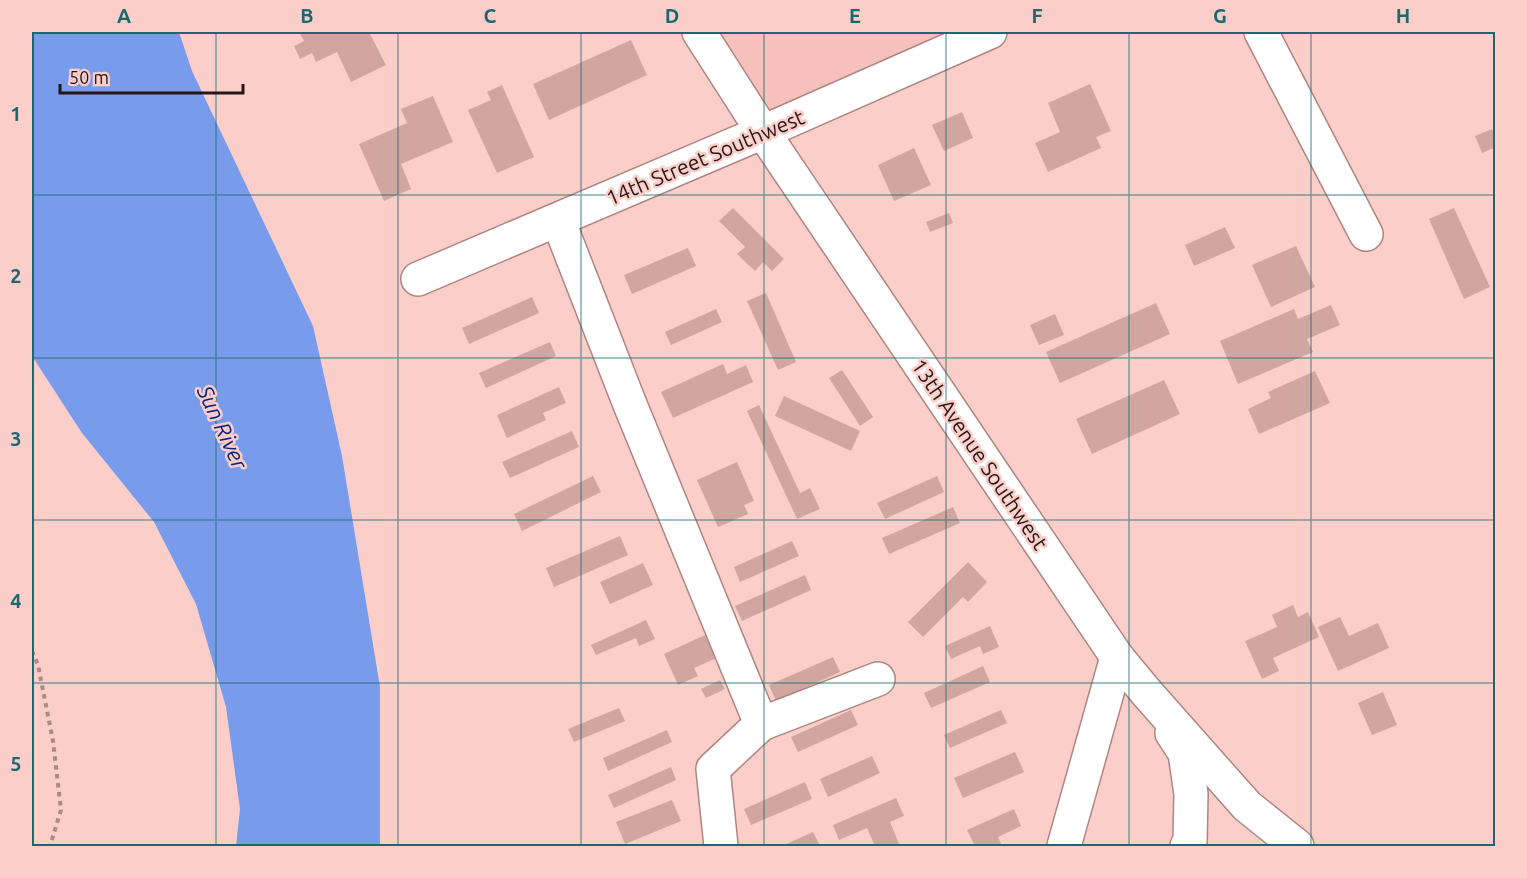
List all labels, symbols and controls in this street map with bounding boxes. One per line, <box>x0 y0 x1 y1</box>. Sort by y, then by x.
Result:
text: A <box>117 4 131 27</box>
text: B <box>300 4 314 27</box>
text: C <box>484 4 497 27</box>
text: D <box>665 4 679 27</box>
text: E <box>849 4 861 27</box>
text: F <box>1031 4 1043 27</box>
text: G <box>1213 4 1227 27</box>
text: H <box>1396 4 1410 27</box>
scale bar <box>60 57 243 95</box>
text: 50 m <box>69 67 109 87</box>
text: 1 <box>10 102 22 125</box>
street label: 14th Street Southwest <box>602 104 808 210</box>
text: 2 <box>10 264 22 287</box>
street label: 13th Avenue Southwest <box>907 354 1053 554</box>
water label: Sun River <box>192 380 253 473</box>
text: 3 <box>10 427 22 450</box>
text: 4 <box>10 589 22 612</box>
text: 5 <box>10 752 22 775</box>

